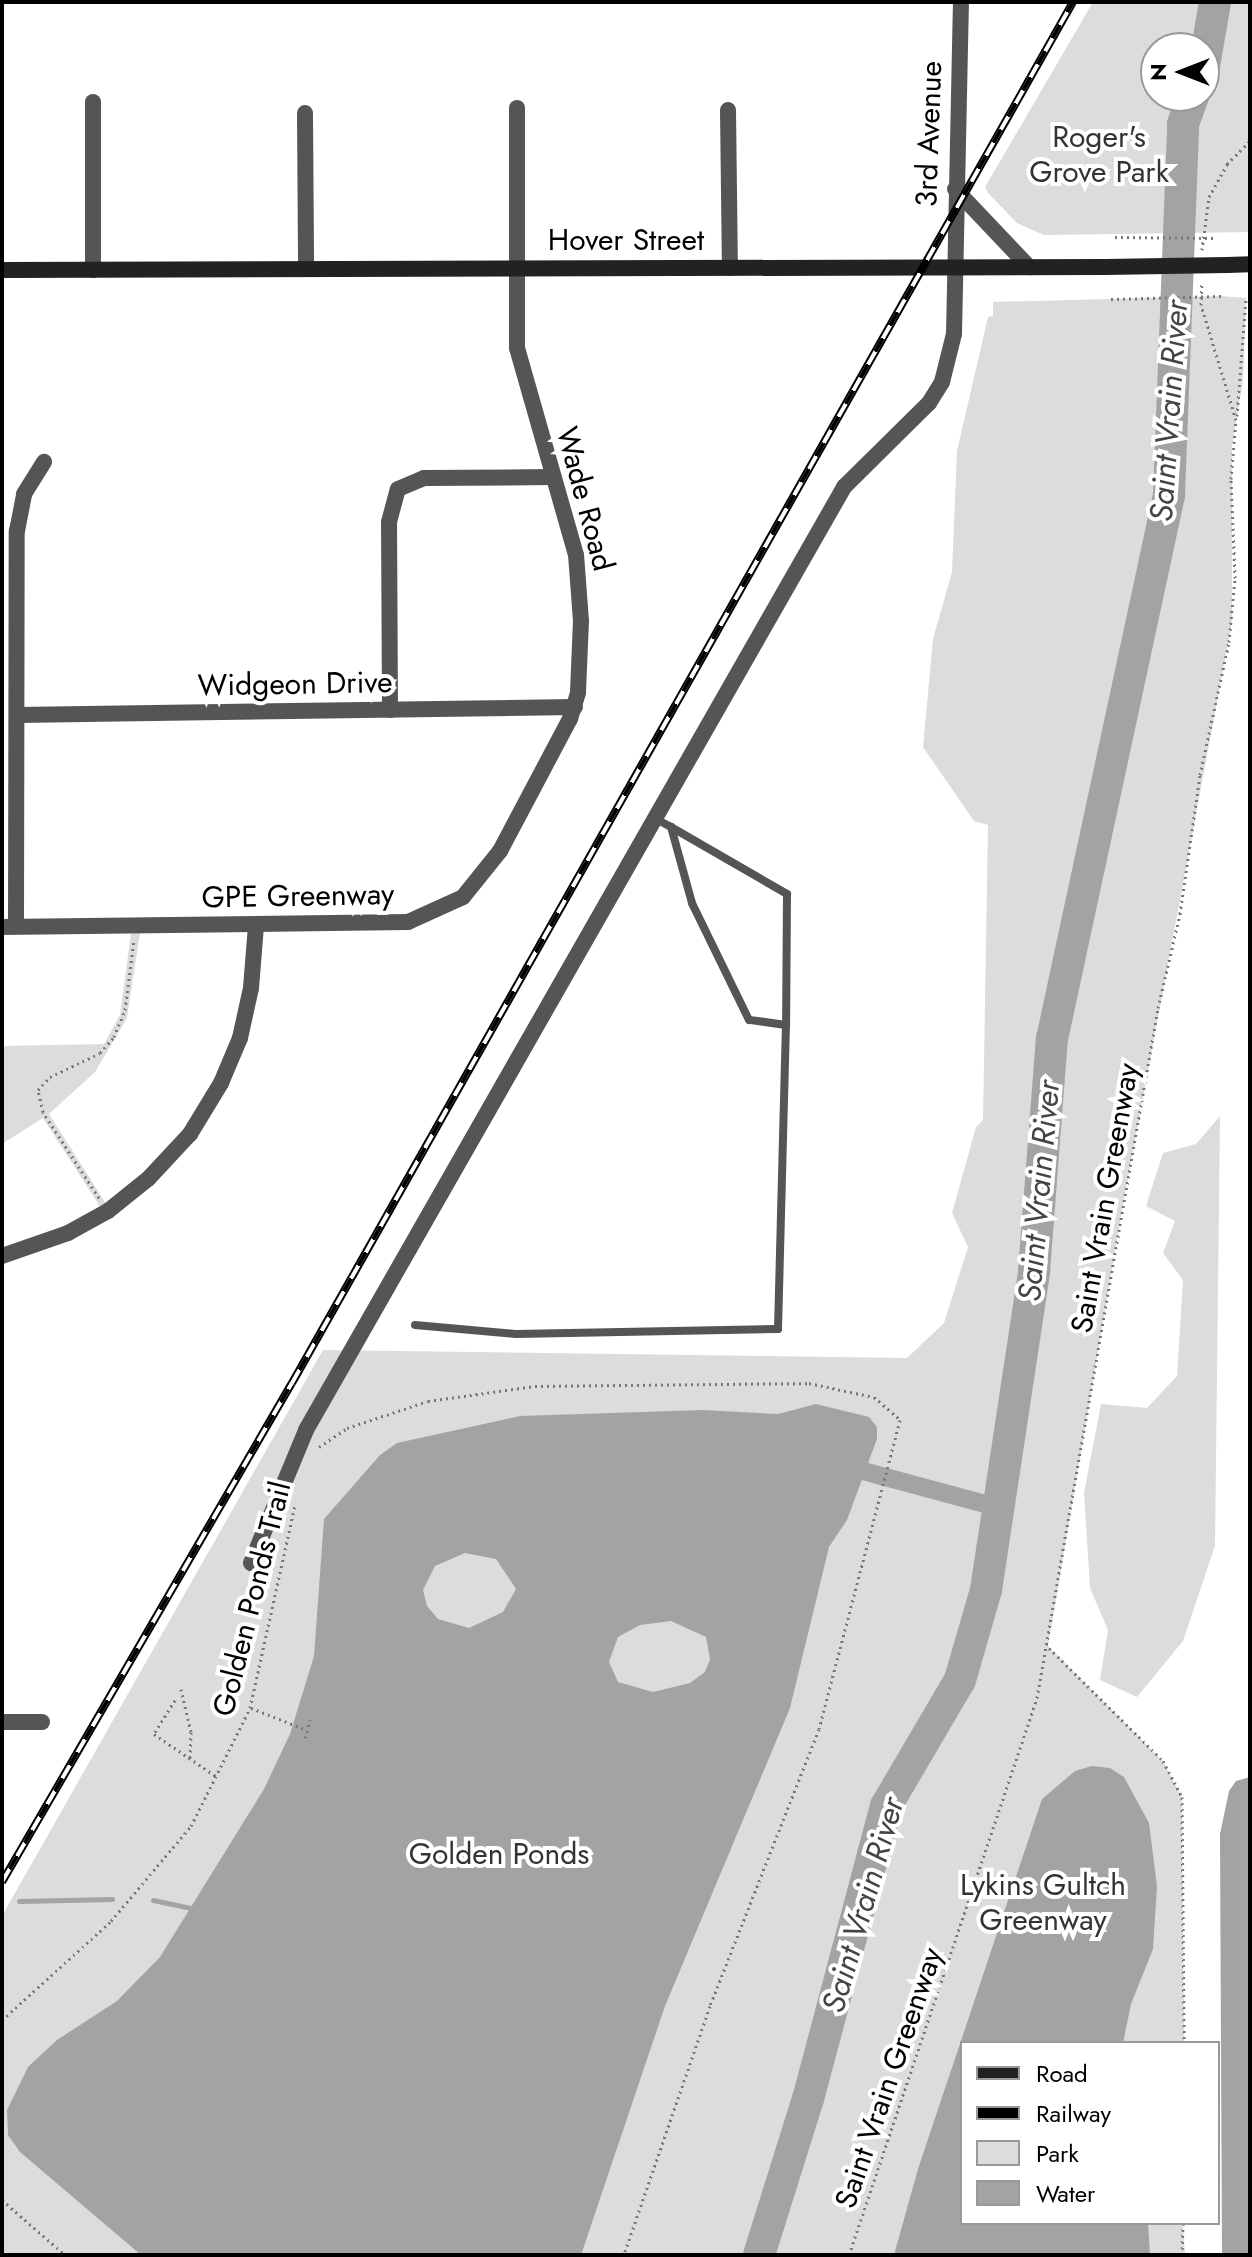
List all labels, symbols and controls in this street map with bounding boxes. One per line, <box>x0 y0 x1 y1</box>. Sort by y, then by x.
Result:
north arrow <box>1140 32 1220 112</box>
street label: 3rd Avenue <box>908 60 950 208</box>
text: N <box>1142 63 1174 81</box>
park label: Roger's Grove Park <box>1029 119 1169 190</box>
street label: Hover Street <box>548 222 704 258</box>
water label: Saint Vrain River <box>1142 299 1196 523</box>
street label: Wade Road <box>549 423 621 575</box>
street label: Widgeon Drive <box>197 664 393 704</box>
street label: GPE Greenway <box>201 876 395 916</box>
street label: Saint Vrain Greenway <box>1064 1060 1146 1336</box>
water label: Saint Vrain River <box>1010 1079 1068 1303</box>
street label: Golden Ponds Trail <box>205 1478 299 1720</box>
water label: Saint Vrain River <box>814 1793 912 2017</box>
park label: Golden Ponds <box>409 1836 589 1872</box>
park label: Lykins Gultch Greenway <box>960 1867 1126 1938</box>
street label: Saint Vrain Greenway <box>828 1943 950 2213</box>
legend <box>960 2041 1220 2225</box>
text: Road <box>1036 2056 1088 2091</box>
text: Railway <box>1036 2096 1111 2131</box>
text: Park <box>1036 2136 1079 2171</box>
text: Water <box>1036 2176 1095 2211</box>

